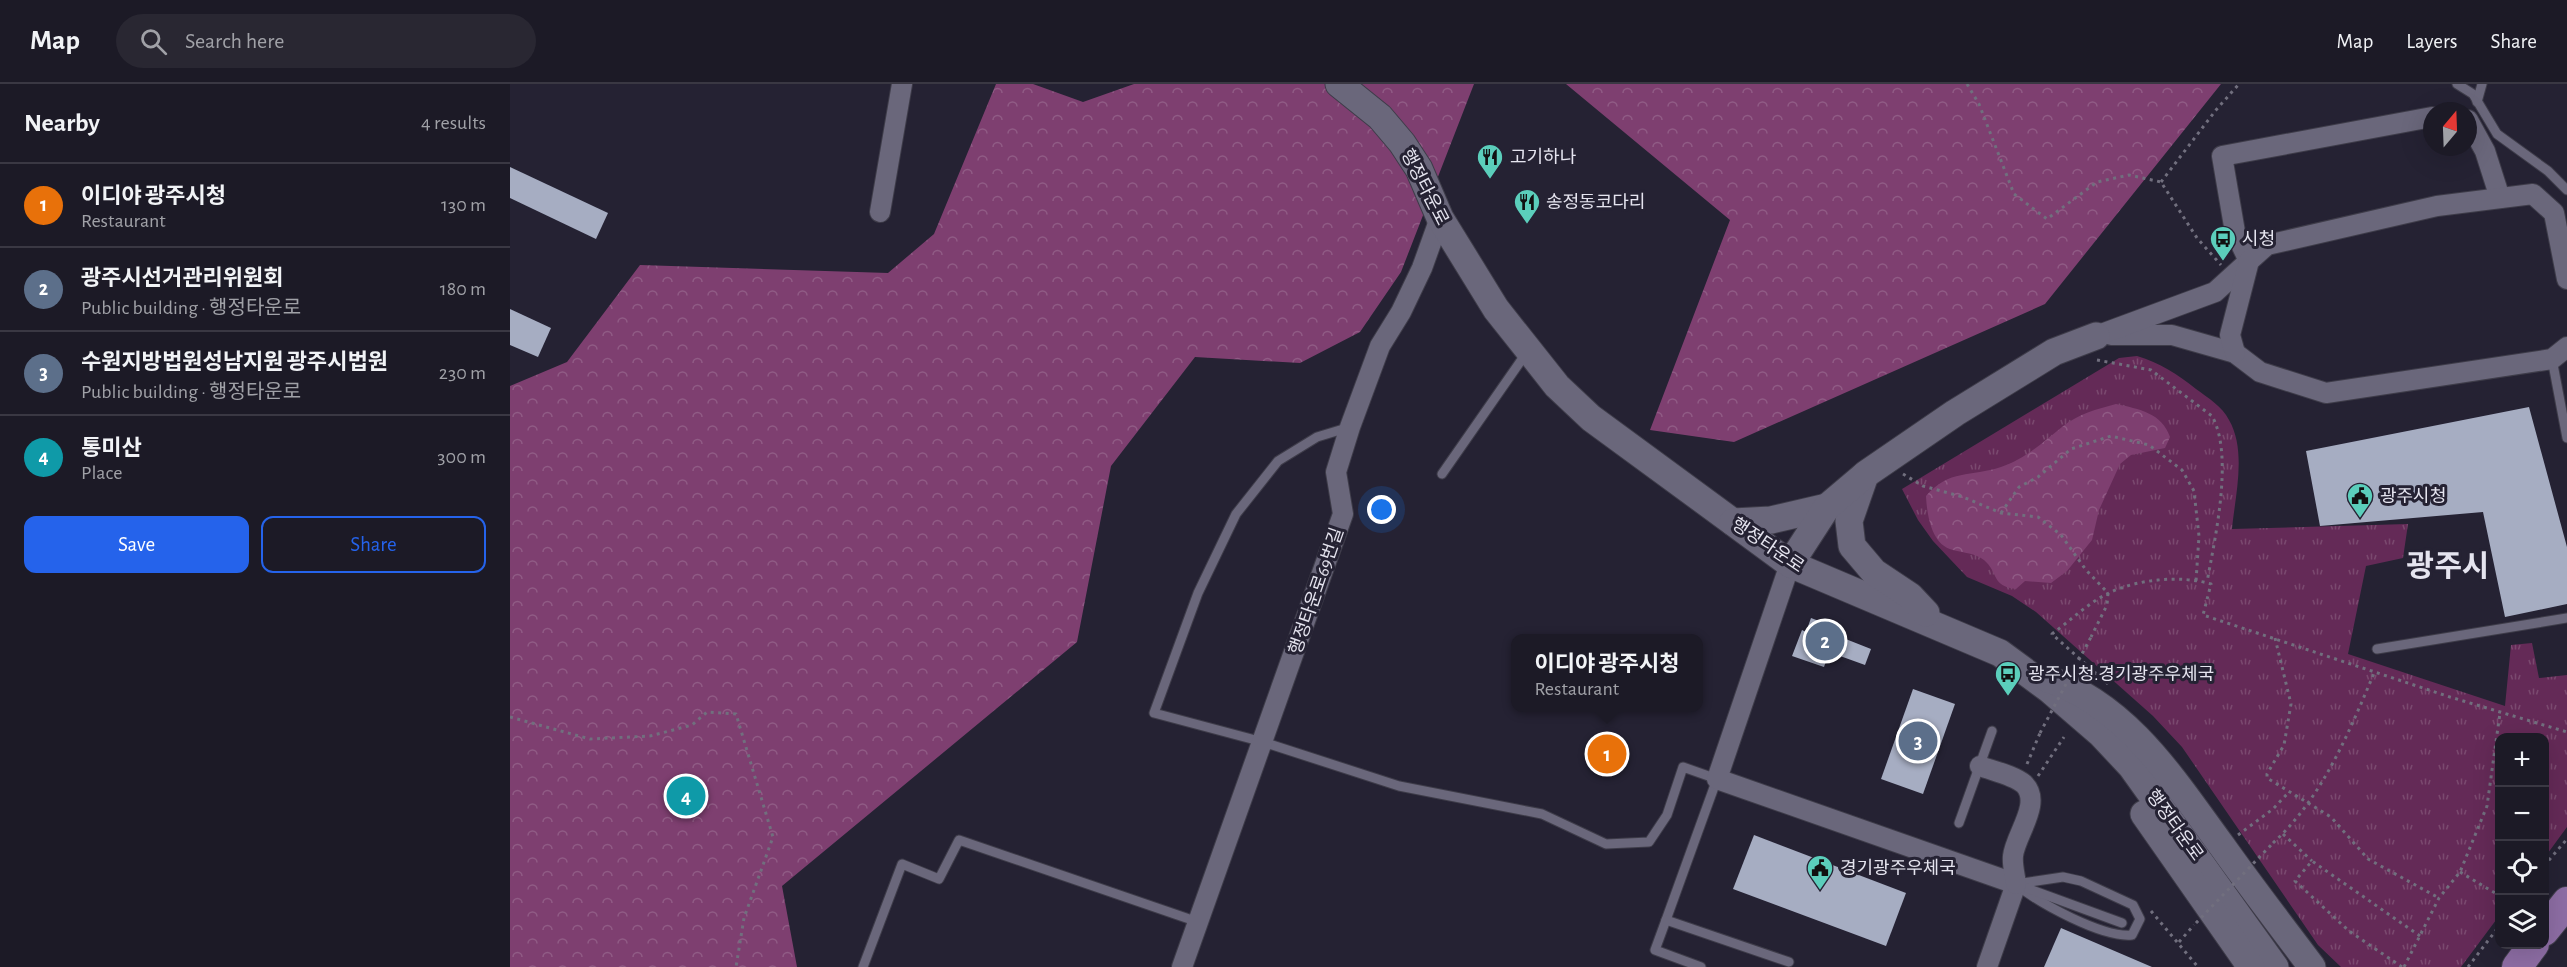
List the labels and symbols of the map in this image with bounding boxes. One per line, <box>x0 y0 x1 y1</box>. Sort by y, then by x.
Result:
north arrow <box>2423 102 2477 156</box>
restaurant icon: 고기하나 <box>1475 142 1505 180</box>
street label: 행정타운로 <box>1397 146 1453 228</box>
place label: 고기하나 <box>1510 147 1576 167</box>
restaurant icon: 송정동코다리 <box>1512 187 1542 225</box>
place label: 송정동코다리 <box>1546 192 1645 212</box>
bus stop icon: 시청 <box>2208 224 2238 262</box>
place label: 시청 <box>2242 229 2275 249</box>
public building icon: 광주시청 <box>2345 481 2375 519</box>
place label: 광주시청 <box>2380 486 2446 506</box>
your location <box>1367 495 1396 524</box>
street label: 행정타운로 <box>1728 514 1808 576</box>
street label: 행정타운로69번길 <box>1285 525 1347 657</box>
district label: 광주시 <box>2407 550 2489 582</box>
pin: 2 <box>1806 618 1844 664</box>
bus stop icon: 광주시청.경기광주우체국 <box>1993 659 2023 697</box>
place label: 광주시청.경기광주우체국 <box>2028 664 2214 684</box>
pin: 3 <box>1898 718 1938 764</box>
pin: 1 <box>1588 732 1626 776</box>
pin: 4 <box>666 774 705 818</box>
street label: 행정타운로 <box>2143 786 2207 864</box>
public building icon: 경기광주우체국 <box>1805 853 1835 891</box>
place label: 경기광주우체국 <box>1840 858 1956 878</box>

